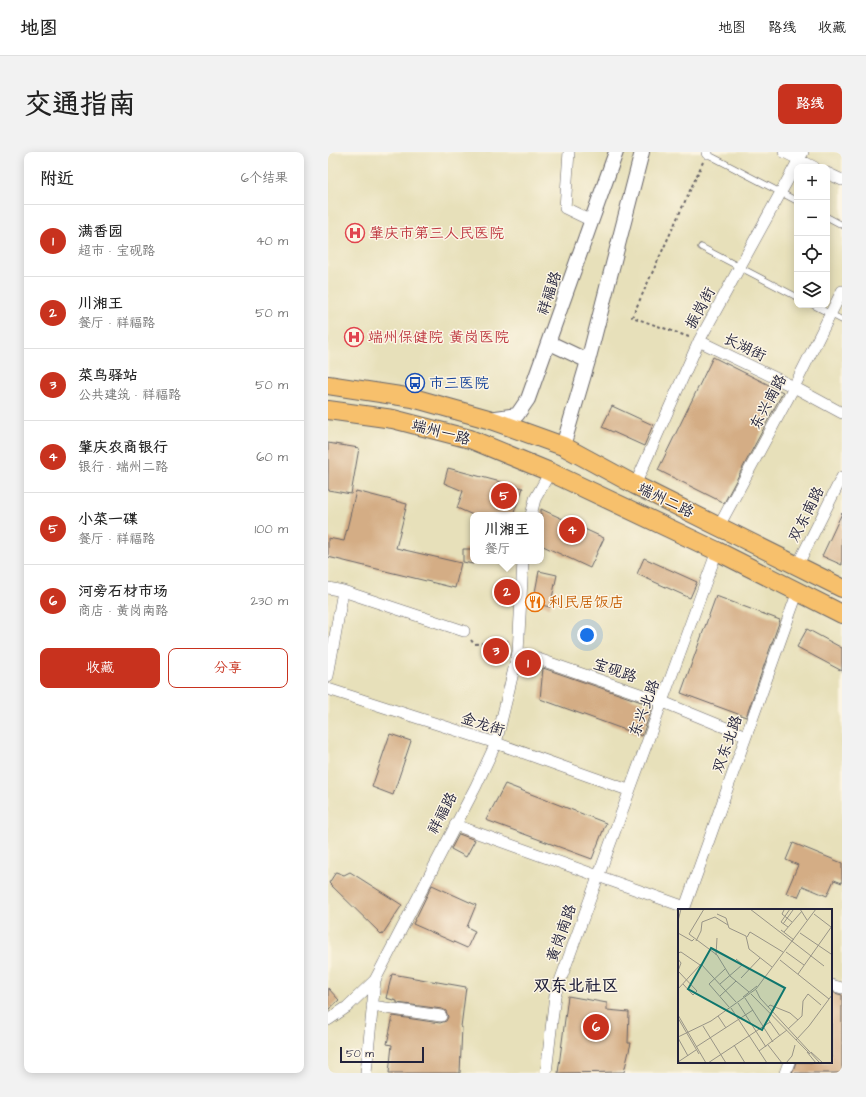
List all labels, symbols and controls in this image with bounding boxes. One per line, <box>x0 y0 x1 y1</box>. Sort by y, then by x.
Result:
text: 地图 <box>20 15 58 42</box>
text: 地图 <box>718 18 746 38</box>
text: 路线 <box>768 18 796 38</box>
text: 收藏 <box>818 18 846 38</box>
button: 路线 <box>778 84 842 124</box>
text: 交通指南 <box>24 85 136 124</box>
map controls <box>794 164 830 308</box>
button: + <box>794 164 830 200</box>
text: 附近 <box>40 167 74 191</box>
text: 6个结果 <box>241 169 288 187</box>
button: − <box>794 200 830 236</box>
text: 满香园 <box>78 221 123 242</box>
hospital icon: 肇庆市第三人民医院 <box>344 222 366 244</box>
place label: 肇庆市第三人民医院 <box>369 223 504 244</box>
text: 1 <box>52 232 54 250</box>
text: 40 m <box>256 232 288 250</box>
button: locate <box>794 236 830 272</box>
text: 超市 · 宝砚路 <box>78 242 155 260</box>
street label: 祥福路 <box>532 268 567 318</box>
button: layers <box>794 272 830 308</box>
street label: 振岗街 <box>680 283 721 333</box>
text: 川湘王 <box>78 293 123 314</box>
text: 2 <box>49 304 57 322</box>
text: 50 m <box>255 304 288 322</box>
text: 餐厅 · 祥福路 <box>78 314 155 332</box>
hospital icon: 端州保健院 黄岗医院 <box>343 326 365 348</box>
place label: 端州保健院 黄岗医院 <box>368 327 509 348</box>
street label: 长湖街 <box>720 328 770 367</box>
text: 菜鸟驿站 <box>78 365 138 386</box>
street label: 东兴南路 <box>745 371 792 434</box>
bus stop icon: 市三医院 <box>404 372 426 394</box>
place label: 市三医院 <box>429 373 489 394</box>
text: 3 <box>50 376 56 394</box>
text: 50 m <box>255 376 288 394</box>
text: 公共建筑 · 祥福路 <box>78 386 181 404</box>
street label: 端州一路 <box>409 415 473 450</box>
text: 肇庆农商银行 <box>78 437 168 458</box>
text: 4 <box>49 448 57 466</box>
text: 60 m <box>256 448 288 466</box>
text: 银行 · 端州二路 <box>78 458 168 476</box>
street label: 端州二路 <box>634 478 697 523</box>
pin: 5 <box>491 481 517 511</box>
street label: 双东南路 <box>783 483 829 546</box>
text: 小菜一碟 <box>78 509 138 530</box>
popup <box>470 512 544 564</box>
pin: 4 <box>559 515 585 545</box>
text: 川湘王 <box>484 519 530 540</box>
text: 5 <box>48 520 58 538</box>
text: 100 m <box>255 520 288 538</box>
text: 餐厅 · 祥福路 <box>78 530 155 548</box>
text: 餐厅 <box>484 540 511 558</box>
pin: 2 <box>494 577 520 607</box>
text: 河旁石材市场 <box>78 581 168 602</box>
restaurant icon: 利民居饭店 <box>524 591 546 613</box>
text: 6 <box>49 592 57 610</box>
text: 230 m <box>250 592 288 610</box>
place label: 利民居饭店 <box>549 592 624 613</box>
text: 商店 · 黄岗南路 <box>78 602 168 620</box>
your location <box>577 625 597 645</box>
pin: 3 <box>483 636 509 666</box>
button: 收藏 <box>40 648 160 688</box>
button: 分享 <box>168 648 288 688</box>
pin: 1 <box>515 648 541 678</box>
street label: 宝砚路 <box>590 653 640 688</box>
street label: 东兴北路 <box>624 676 665 740</box>
street label: 金龙街 <box>458 708 507 741</box>
street label: 双东北路 <box>707 712 748 776</box>
street label: 祥福路 <box>423 788 462 838</box>
street label: 黄岗南路 <box>541 901 582 965</box>
inset map <box>678 909 832 1063</box>
district label: 双东北社区 <box>534 974 619 998</box>
pin: 6 <box>583 1012 609 1042</box>
scale bar <box>340 1045 424 1064</box>
text: 50 m <box>346 1046 374 1061</box>

